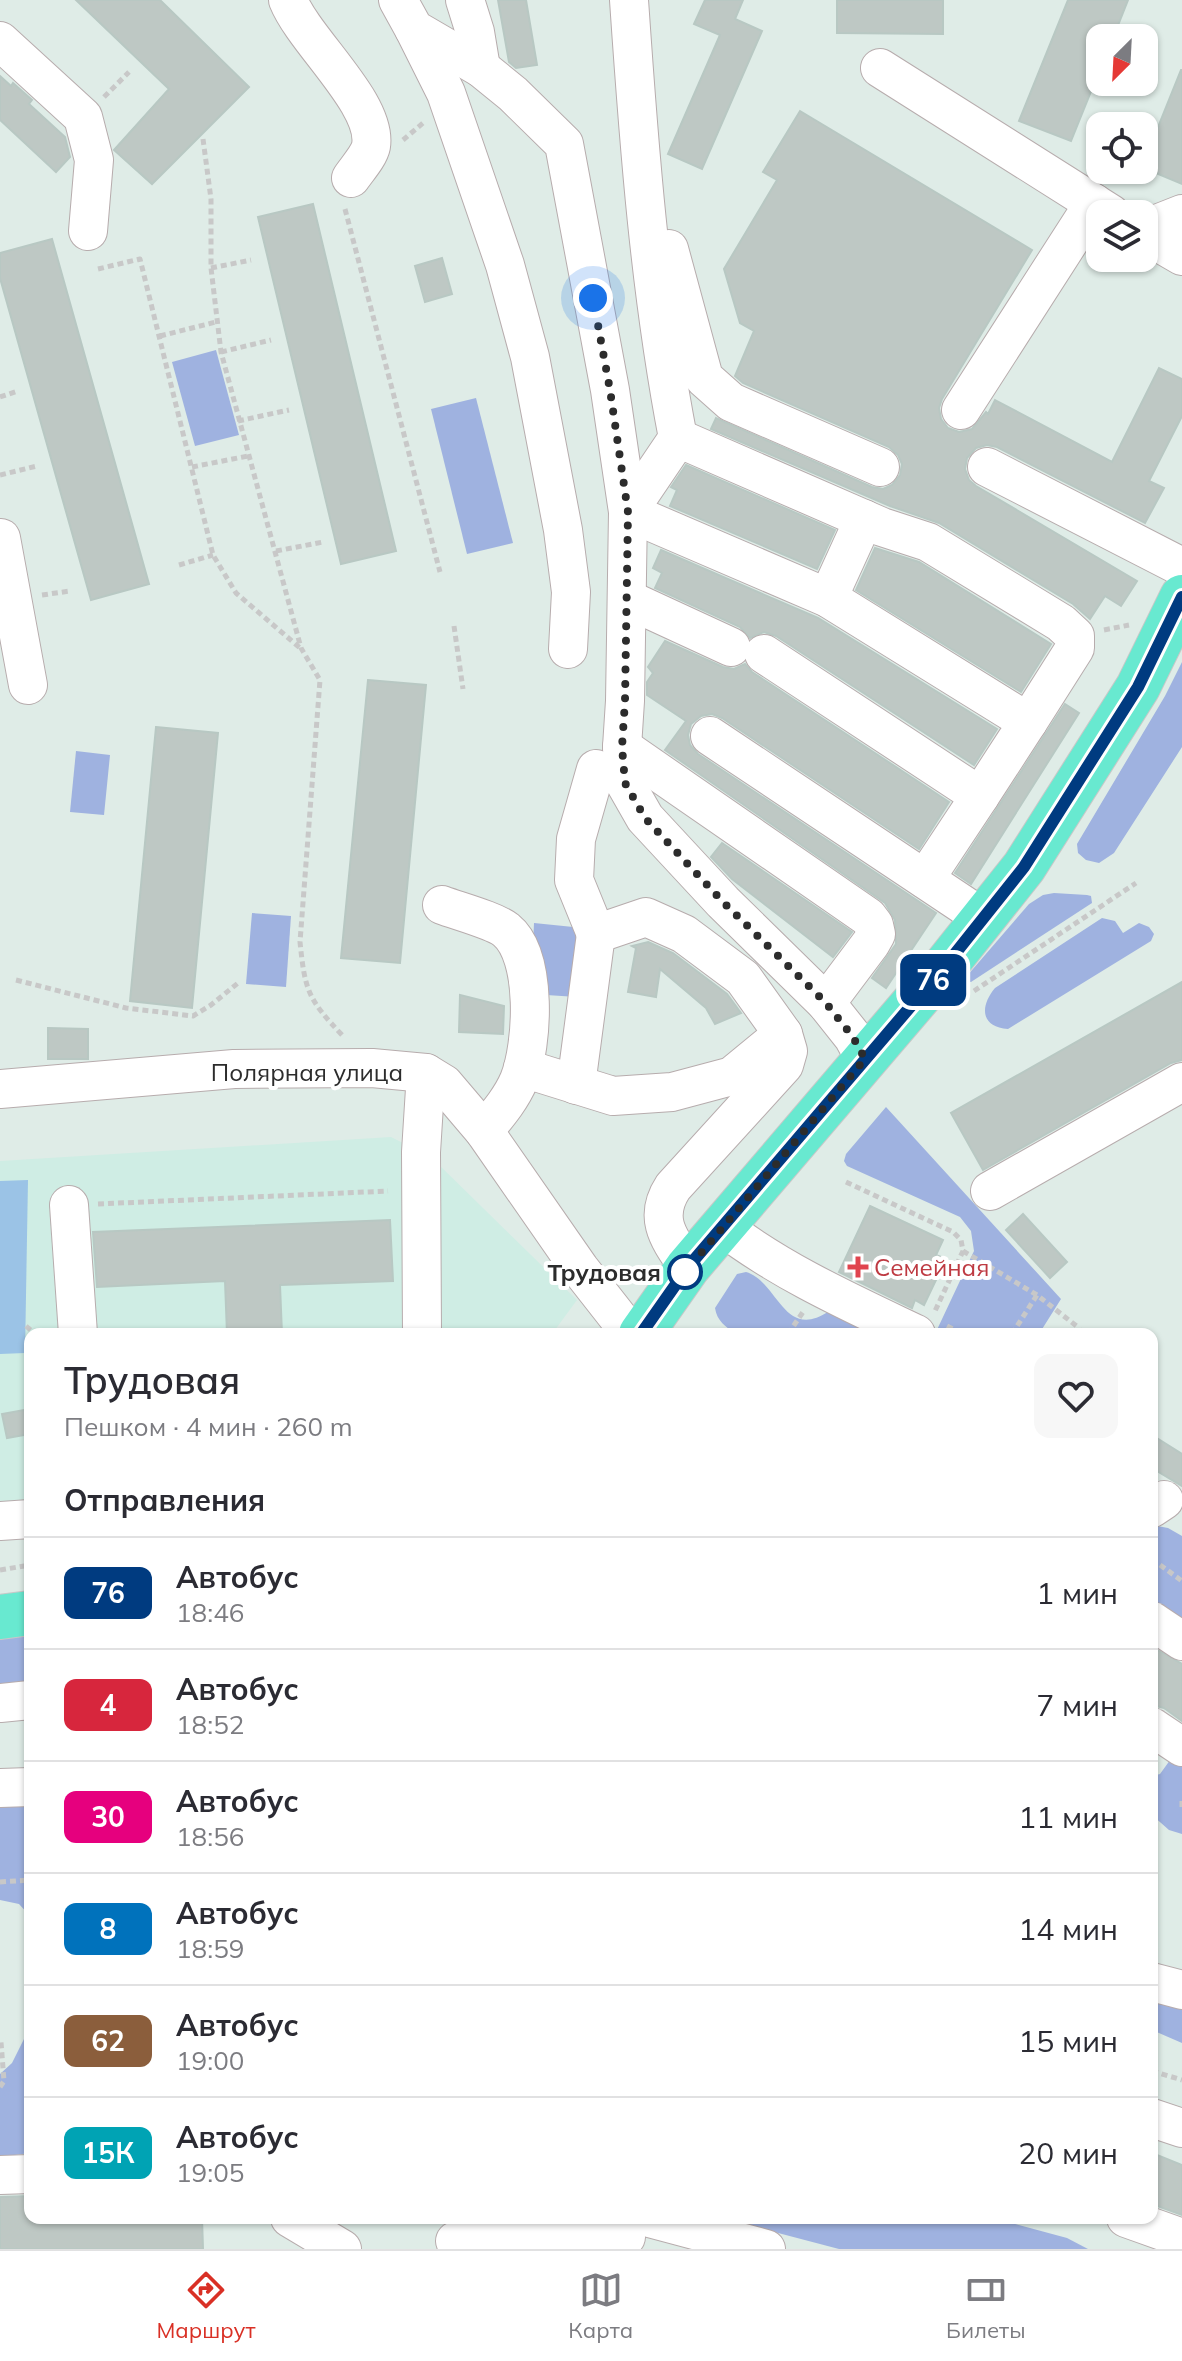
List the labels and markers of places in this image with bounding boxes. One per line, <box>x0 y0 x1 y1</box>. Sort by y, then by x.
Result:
place label: Семейная <box>874 1252 989 1282</box>
marker: Трудовая <box>668 1255 702 1289</box>
place label: Трудовая <box>547 1257 661 1287</box>
marker: Семейная <box>849 1258 867 1276</box>

